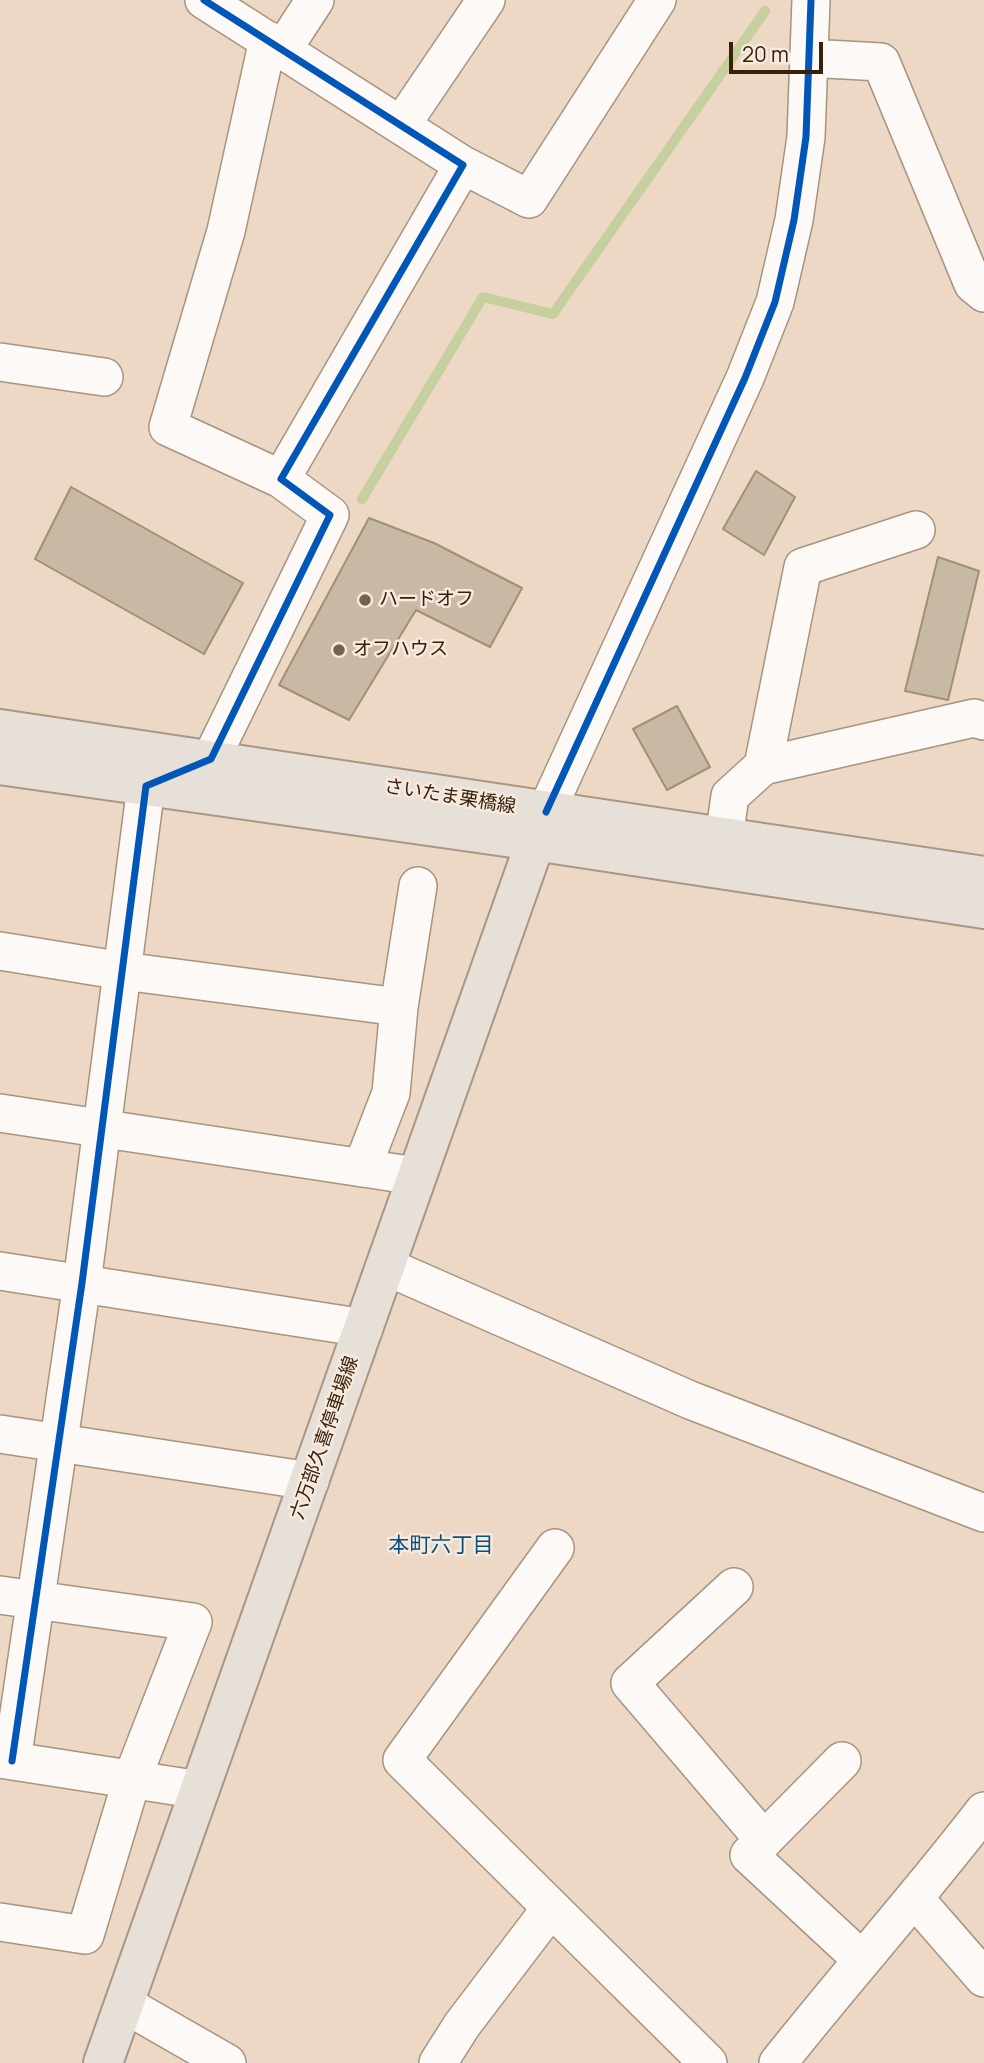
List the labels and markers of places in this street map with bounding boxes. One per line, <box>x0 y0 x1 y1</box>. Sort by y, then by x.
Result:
place label: ハードオフ <box>379 589 474 611</box>
marker: ハードオフ <box>357 592 373 608</box>
place label: オフハウス <box>353 639 448 661</box>
marker: オフハウス <box>331 642 347 658</box>

